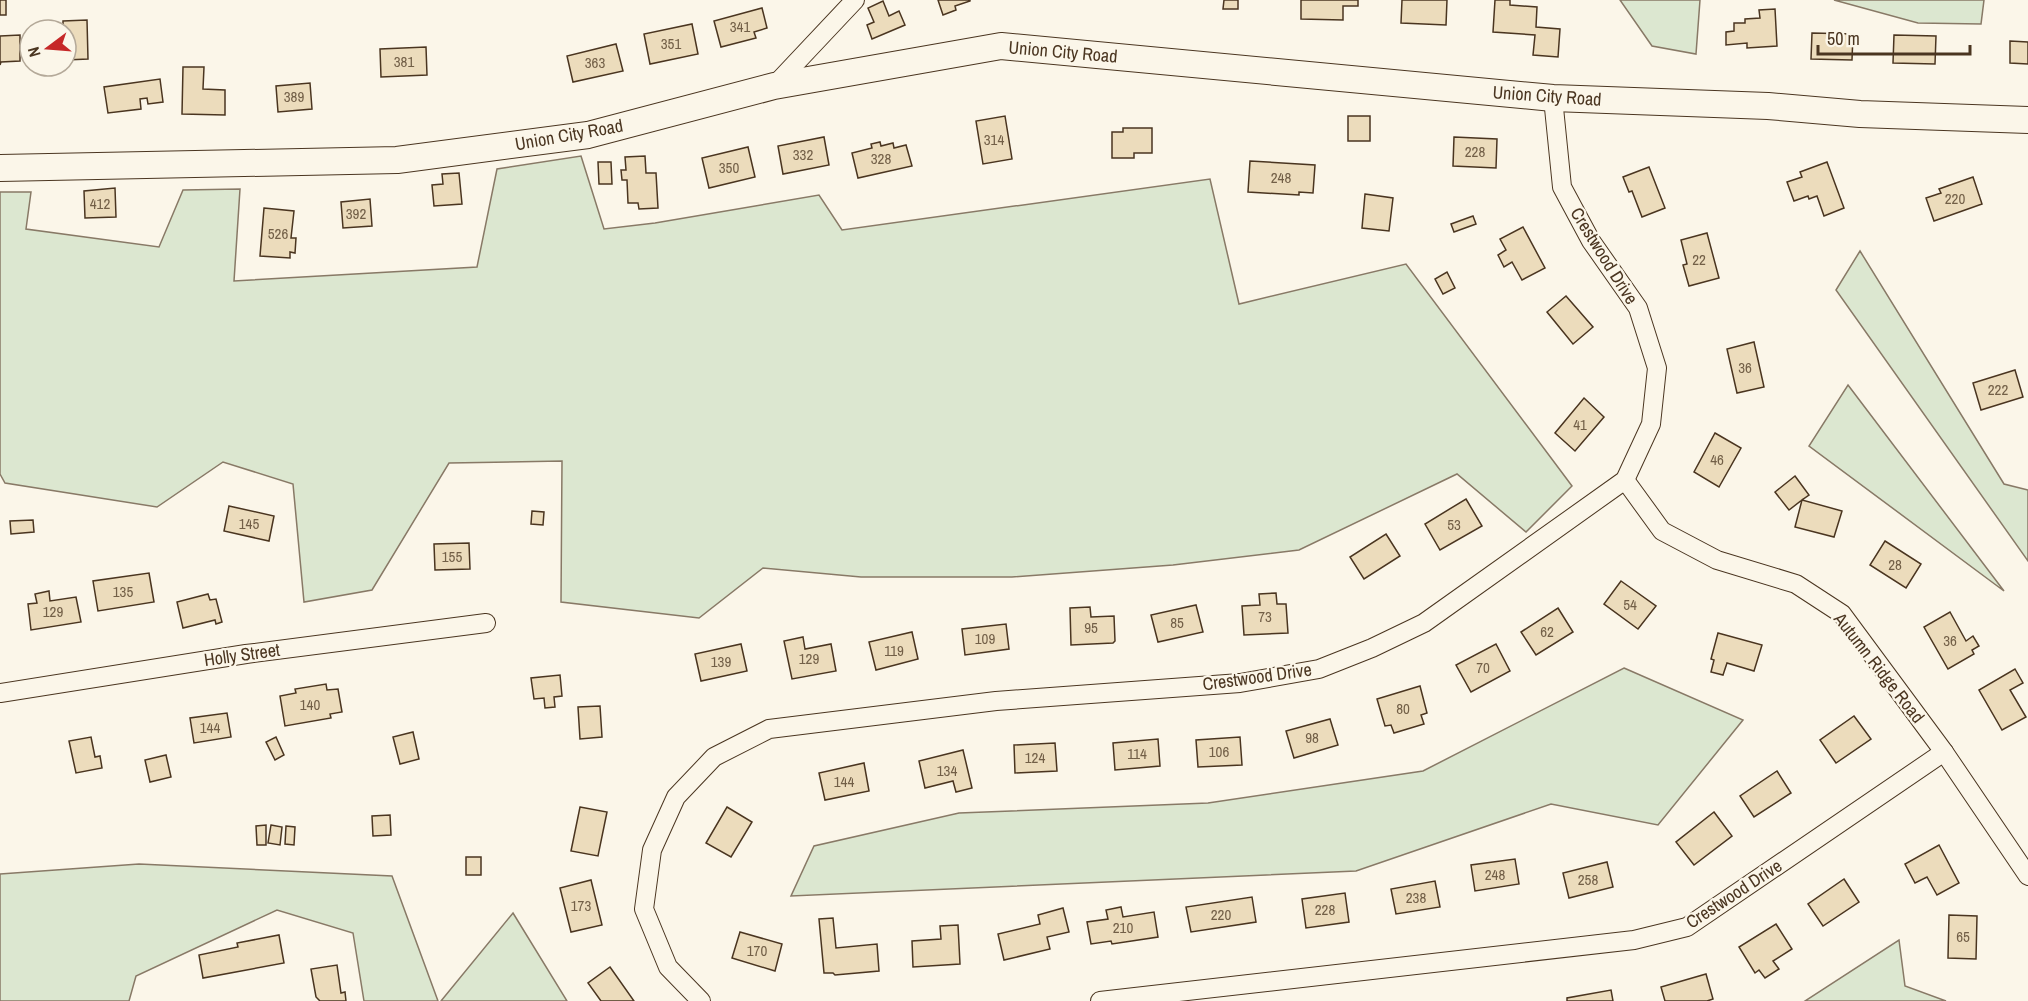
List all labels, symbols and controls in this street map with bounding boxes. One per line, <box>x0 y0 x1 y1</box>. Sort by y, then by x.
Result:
house number: 341 <box>730 16 750 37</box>
north arrow <box>18 18 78 78</box>
scale bar <box>1818 18 1970 56</box>
text: 50 m <box>1827 26 1860 51</box>
house number: 351 <box>661 33 681 54</box>
street label: Union City Road <box>1008 34 1118 69</box>
text: N <box>22 45 45 60</box>
house number: 381 <box>394 51 414 72</box>
house number: 363 <box>585 52 605 73</box>
street label: Union City Road <box>1492 79 1602 112</box>
house number: 389 <box>284 86 304 107</box>
street label: Union City Road <box>513 113 625 156</box>
house number: 314 <box>984 129 1004 150</box>
house number: 228 <box>1465 141 1485 162</box>
house number: 332 <box>793 144 813 165</box>
house number: 328 <box>871 148 891 169</box>
house number: 350 <box>719 157 739 178</box>
house number: 248 <box>1271 167 1291 188</box>
house number: 220 <box>1945 188 1965 209</box>
house number: 412 <box>90 193 110 214</box>
house number: 392 <box>346 203 366 224</box>
street label: Crestwood Drive <box>1565 203 1644 309</box>
house number: 526 <box>268 223 288 244</box>
house number: 22 <box>1692 249 1706 270</box>
house number: 36 <box>1738 357 1752 378</box>
house number: 222 <box>1988 379 2008 400</box>
house number: 41 <box>1573 414 1587 435</box>
house number: 46 <box>1710 449 1724 470</box>
house number: 145 <box>239 513 259 534</box>
house number: 53 <box>1447 514 1461 535</box>
house number: 155 <box>442 546 462 567</box>
house number: 28 <box>1888 554 1902 575</box>
house number: 135 <box>113 581 133 602</box>
house number: 54 <box>1623 594 1637 615</box>
house number: 129 <box>43 601 63 622</box>
house number: 73 <box>1258 606 1272 627</box>
street label: Autumn Ridge Road <box>1828 607 1930 728</box>
house number: 85 <box>1170 612 1184 633</box>
house number: 95 <box>1084 617 1098 638</box>
house number: 62 <box>1540 621 1554 642</box>
house number: 109 <box>975 628 995 649</box>
house number: 36 <box>1943 630 1957 651</box>
street label: Holly Street <box>202 637 281 672</box>
house number: 119 <box>884 640 904 661</box>
house number: 129 <box>799 648 819 669</box>
house number: 139 <box>711 651 731 672</box>
street label: Crestwood Drive <box>1201 656 1313 697</box>
house number: 70 <box>1476 657 1490 678</box>
house number: 140 <box>300 694 320 715</box>
house number: 80 <box>1396 698 1410 719</box>
house number: 144 <box>200 717 220 738</box>
house number: 98 <box>1305 727 1319 748</box>
house number: 106 <box>1209 741 1229 762</box>
house number: 114 <box>1127 743 1147 764</box>
house number: 124 <box>1025 747 1045 768</box>
house number: 134 <box>937 760 957 781</box>
house number: 144 <box>834 771 854 792</box>
street label: Crestwood Drive <box>1681 853 1787 934</box>
house number: 248 <box>1485 864 1505 885</box>
house number: 258 <box>1578 869 1598 890</box>
house number: 238 <box>1406 887 1426 908</box>
house number: 173 <box>571 895 591 916</box>
house number: 228 <box>1315 899 1335 920</box>
house number: 220 <box>1211 904 1231 925</box>
house number: 210 <box>1113 917 1133 938</box>
house number: 65 <box>1956 926 1970 947</box>
house number: 170 <box>747 940 767 961</box>

